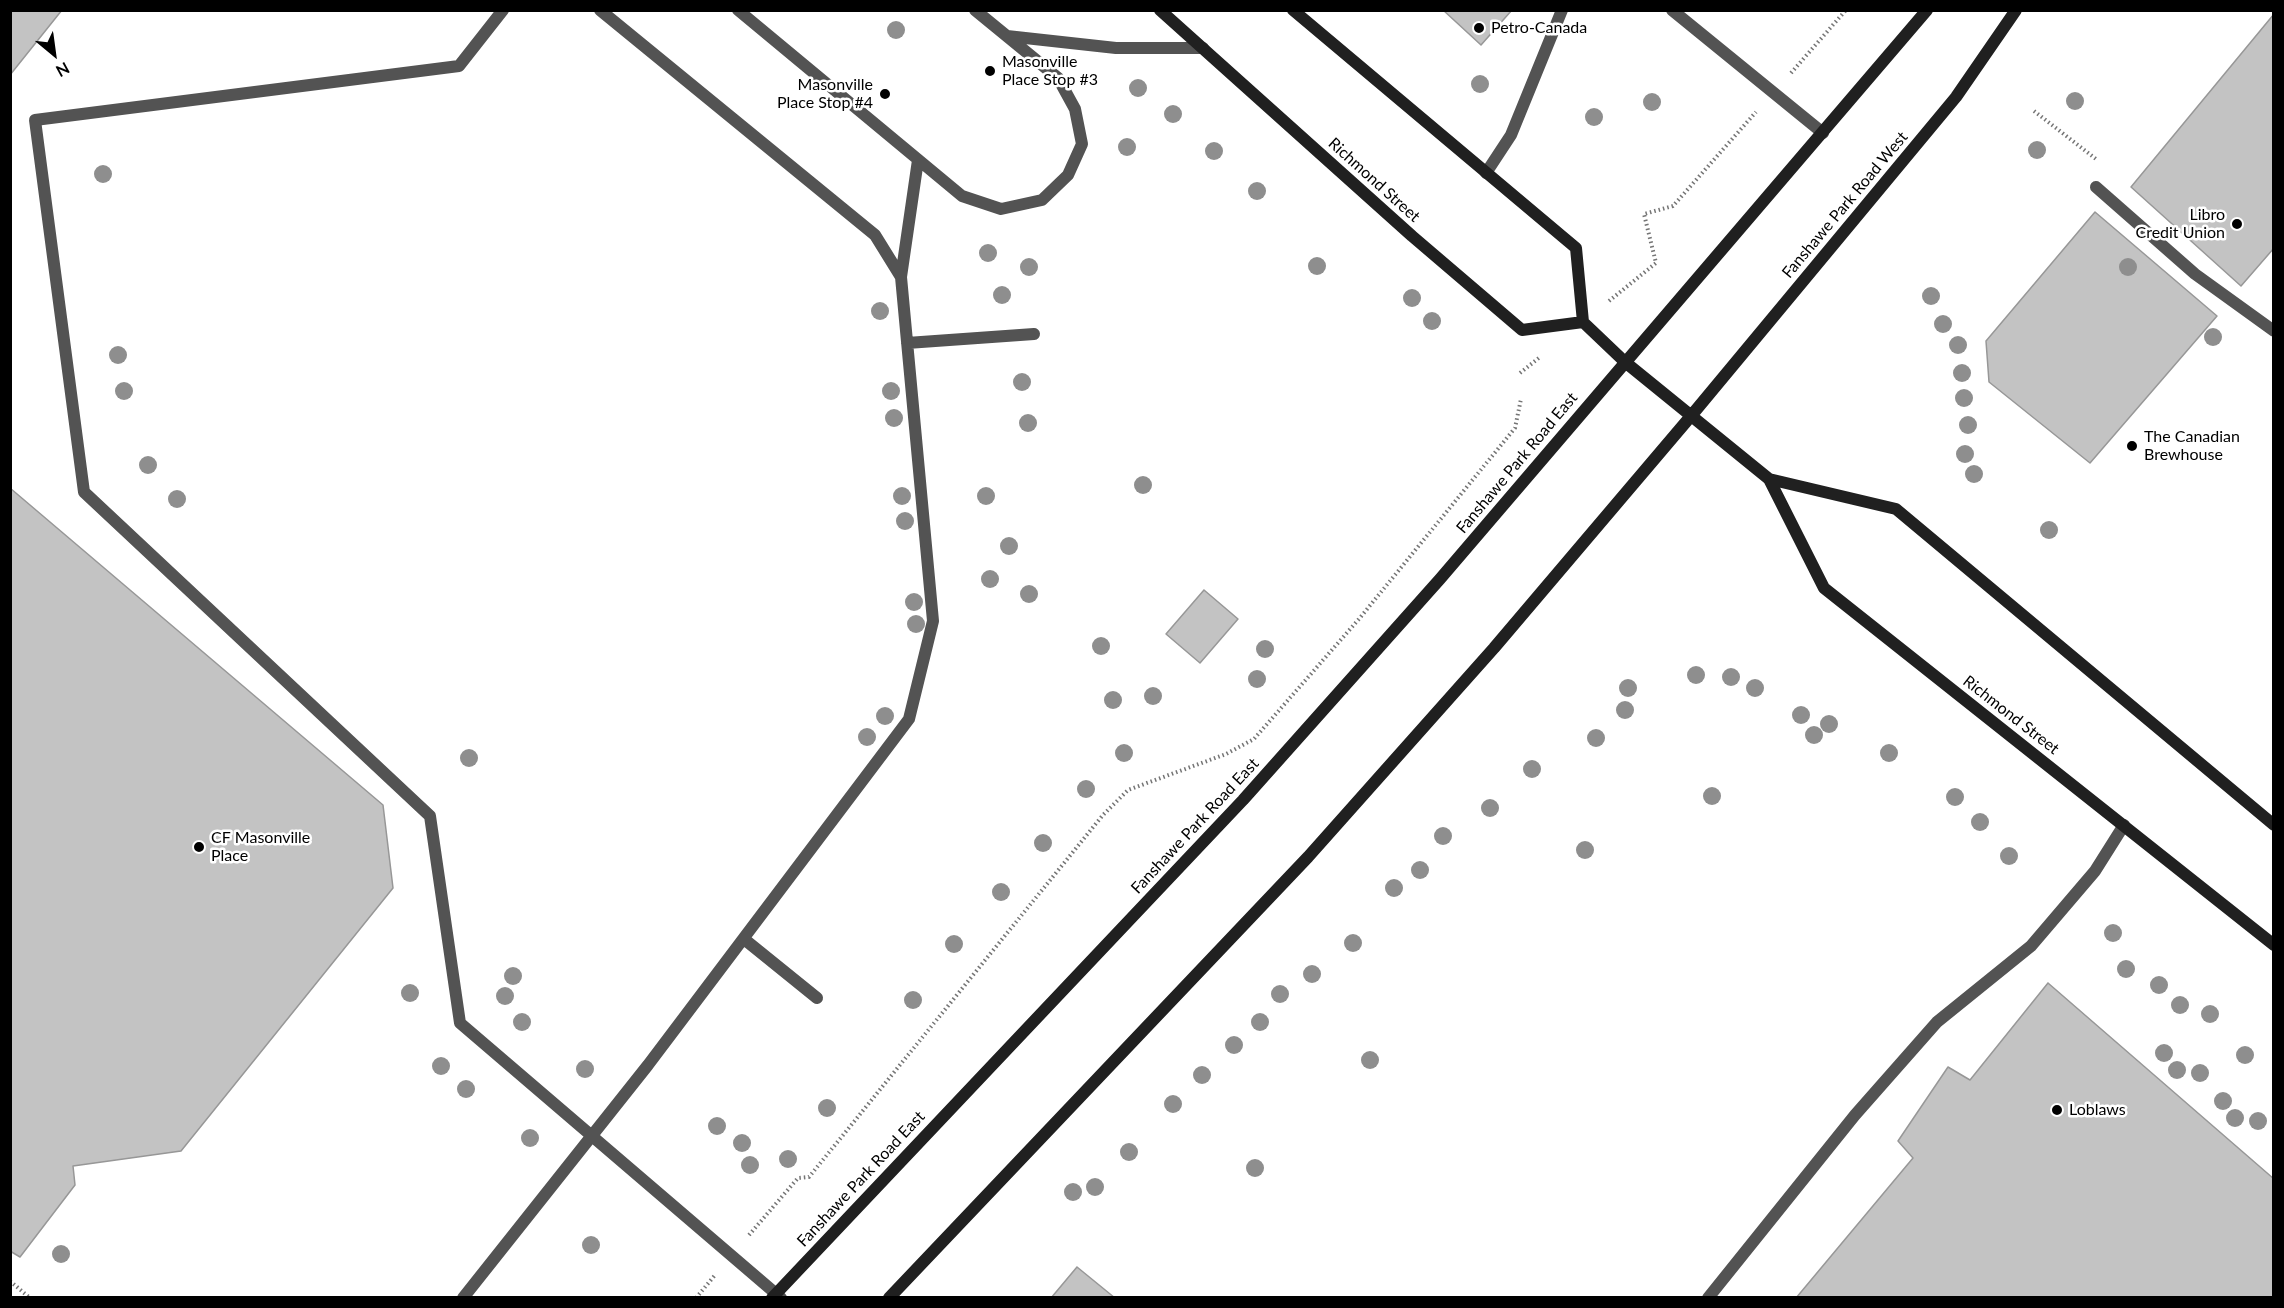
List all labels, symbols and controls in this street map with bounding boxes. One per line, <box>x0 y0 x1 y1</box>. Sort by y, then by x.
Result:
place label: Petro-Canada <box>1491 18 1587 38</box>
marker: Petro-Canada <box>1472 21 1486 35</box>
north arrow <box>24 24 84 84</box>
place label: Masonville Place Stop #3 <box>1002 52 1098 90</box>
text: N <box>53 59 73 81</box>
marker: Masonville Place Stop #3 <box>983 64 997 78</box>
place label: Masonville Place Stop #4 <box>777 75 873 113</box>
marker: Masonville Place Stop #4 <box>878 87 892 101</box>
street label: Fanshawe Park Road West <box>1778 128 1912 282</box>
street label: Richmond Street <box>1324 134 1424 226</box>
place label: Libro Credit Union <box>2135 205 2225 243</box>
marker: Libro Credit Union <box>2230 217 2244 231</box>
street label: Fanshawe Park Road East <box>1452 389 1582 537</box>
place label: The Canadian Brewhouse <box>2144 427 2240 465</box>
marker: The Canadian Brewhouse <box>2125 439 2139 453</box>
street label: Richmond Street <box>1959 672 2063 758</box>
street label: Fanshawe Park Road East <box>1127 754 1263 898</box>
place label: CF Masonville Place <box>211 828 310 866</box>
marker: CF Masonville Place <box>192 840 206 854</box>
place label: Loblaws <box>2069 1100 2126 1120</box>
marker: Loblaws <box>2050 1103 2064 1117</box>
street label: Fanshawe Park Road East <box>793 1107 929 1251</box>

